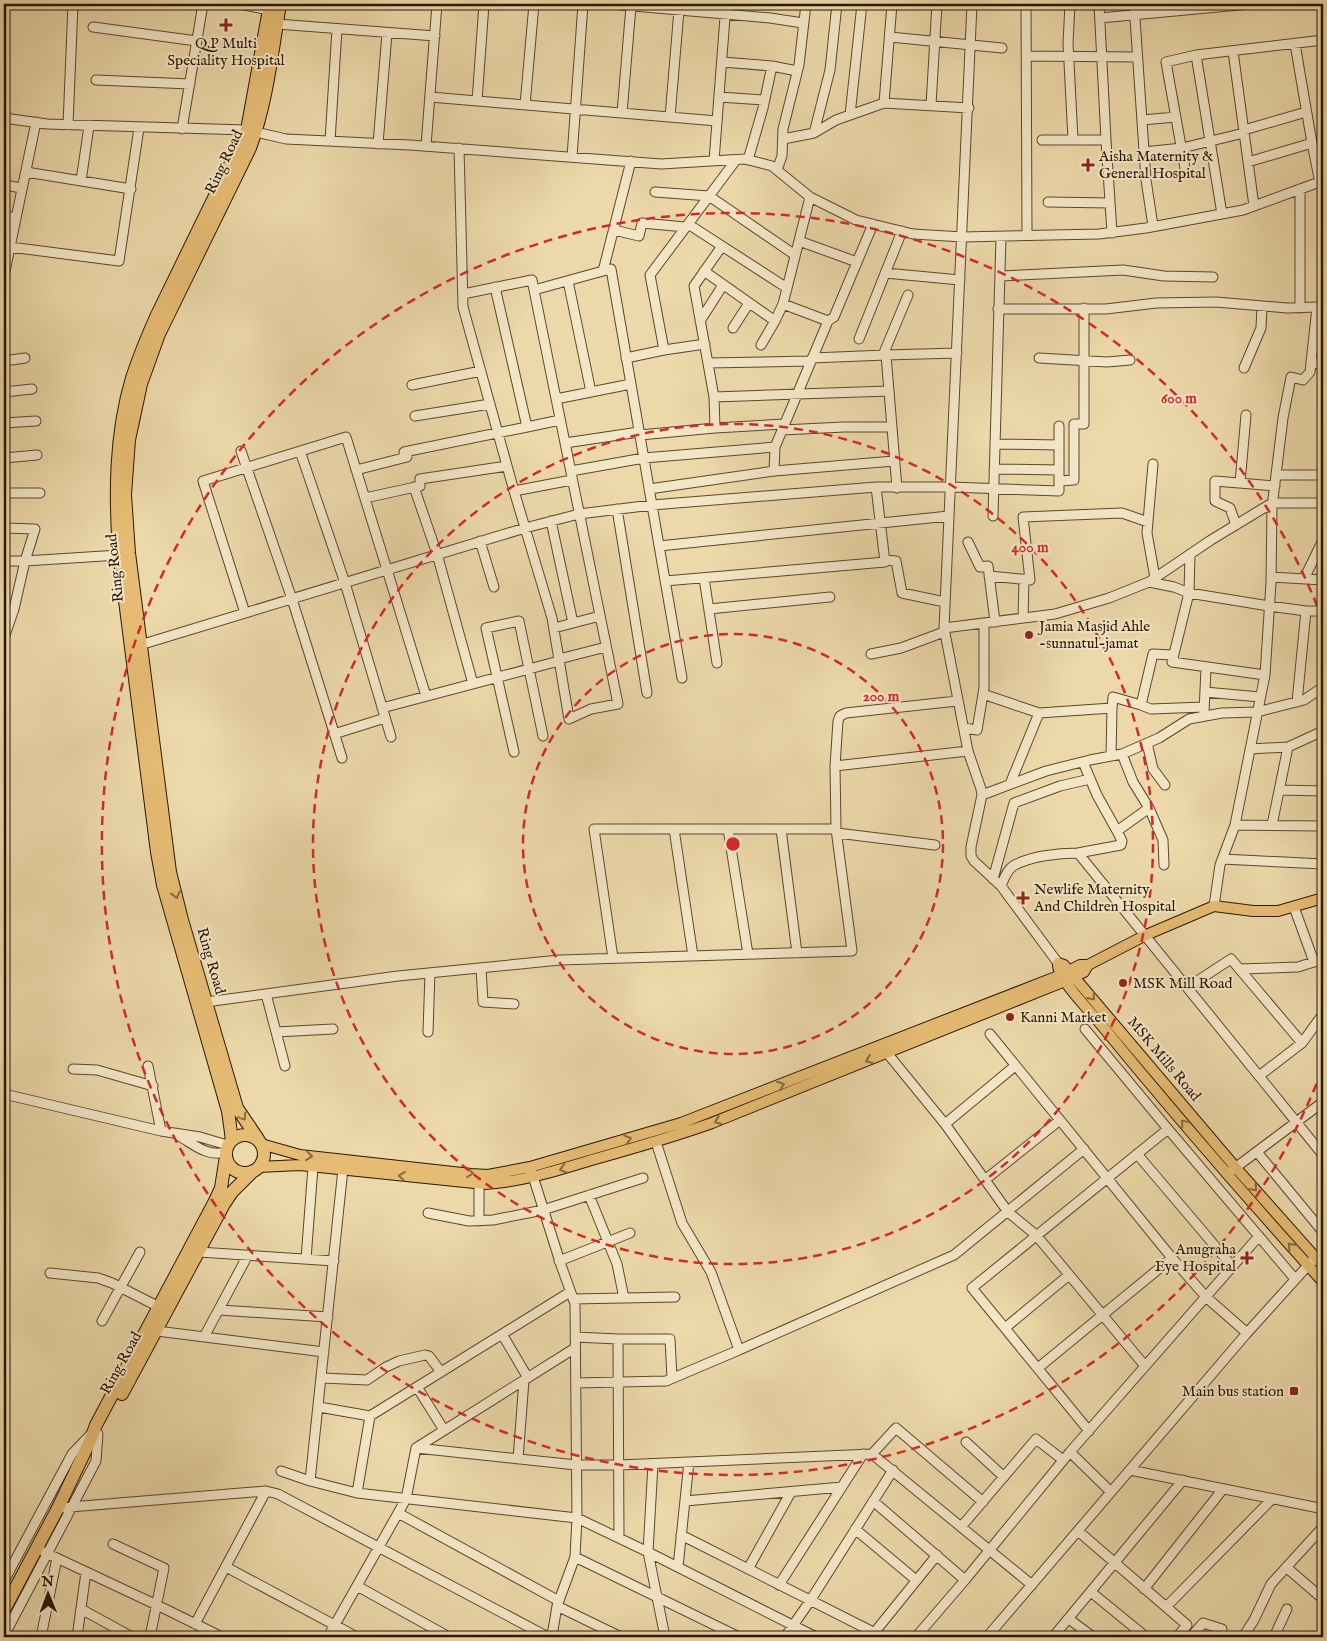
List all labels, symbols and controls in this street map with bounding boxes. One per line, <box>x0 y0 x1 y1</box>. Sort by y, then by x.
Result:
marker: Q.P Multi Speciality Hospital <box>219 18 233 32</box>
place label: Q.P Multi Speciality Hospital <box>167 34 286 70</box>
street label: Ring Road <box>201 126 248 197</box>
place label: Aisha Maternity & General Hospital <box>1098 147 1213 183</box>
marker: Aisha Maternity & General Hospital <box>1081 158 1095 172</box>
text: 600 m <box>1161 389 1197 408</box>
street label: Ring Road <box>102 532 128 603</box>
text: 400 m <box>1012 538 1049 557</box>
place label: Jamia Masjid Ahle -sunnatul-jamat <box>1037 617 1150 653</box>
marker: Jamia Masjid Ahle -sunnatul-jamat <box>1023 629 1035 641</box>
text: 200 m <box>863 687 900 706</box>
centre of rings <box>724 835 742 853</box>
place label: Newlife Maternity And Children Hospital <box>1033 880 1176 916</box>
one-way arrow <box>170 891 181 900</box>
marker: Newlife Maternity And Children Hospital <box>1016 891 1030 905</box>
street label: Ring Road <box>192 925 230 998</box>
place label: MSK Mill Road <box>1133 974 1233 993</box>
marker: MSK Mill Road <box>1117 977 1129 989</box>
one-way arrow <box>1086 992 1095 1001</box>
place label: Kanni Market <box>1020 1008 1107 1027</box>
marker: Kanni Market <box>1004 1011 1016 1023</box>
street label: MSK Mills Road <box>1123 1013 1206 1106</box>
one-way arrow <box>865 1055 873 1065</box>
one-way arrow <box>776 1080 785 1091</box>
one-way arrow <box>237 1111 246 1121</box>
one-way arrow <box>714 1115 722 1125</box>
one-way arrow <box>1181 1120 1190 1129</box>
one-way arrow <box>623 1134 632 1145</box>
one-way arrow <box>305 1150 313 1161</box>
one-way arrow <box>558 1163 567 1174</box>
one-way arrow <box>466 1168 474 1179</box>
one-way arrow <box>398 1171 406 1182</box>
one-way arrow <box>1248 1182 1257 1191</box>
place label: Anugraha Eye Hospital <box>1155 1240 1237 1276</box>
one-way arrow <box>1288 1242 1297 1251</box>
marker: Anugraha Eye Hospital <box>1240 1251 1254 1265</box>
street label: Ring Road <box>96 1327 146 1398</box>
place label: Main bus station <box>1182 1382 1284 1401</box>
marker: Main bus station <box>1288 1385 1300 1397</box>
north arrow <box>22 1568 72 1618</box>
text: N <box>41 1573 54 1591</box>

